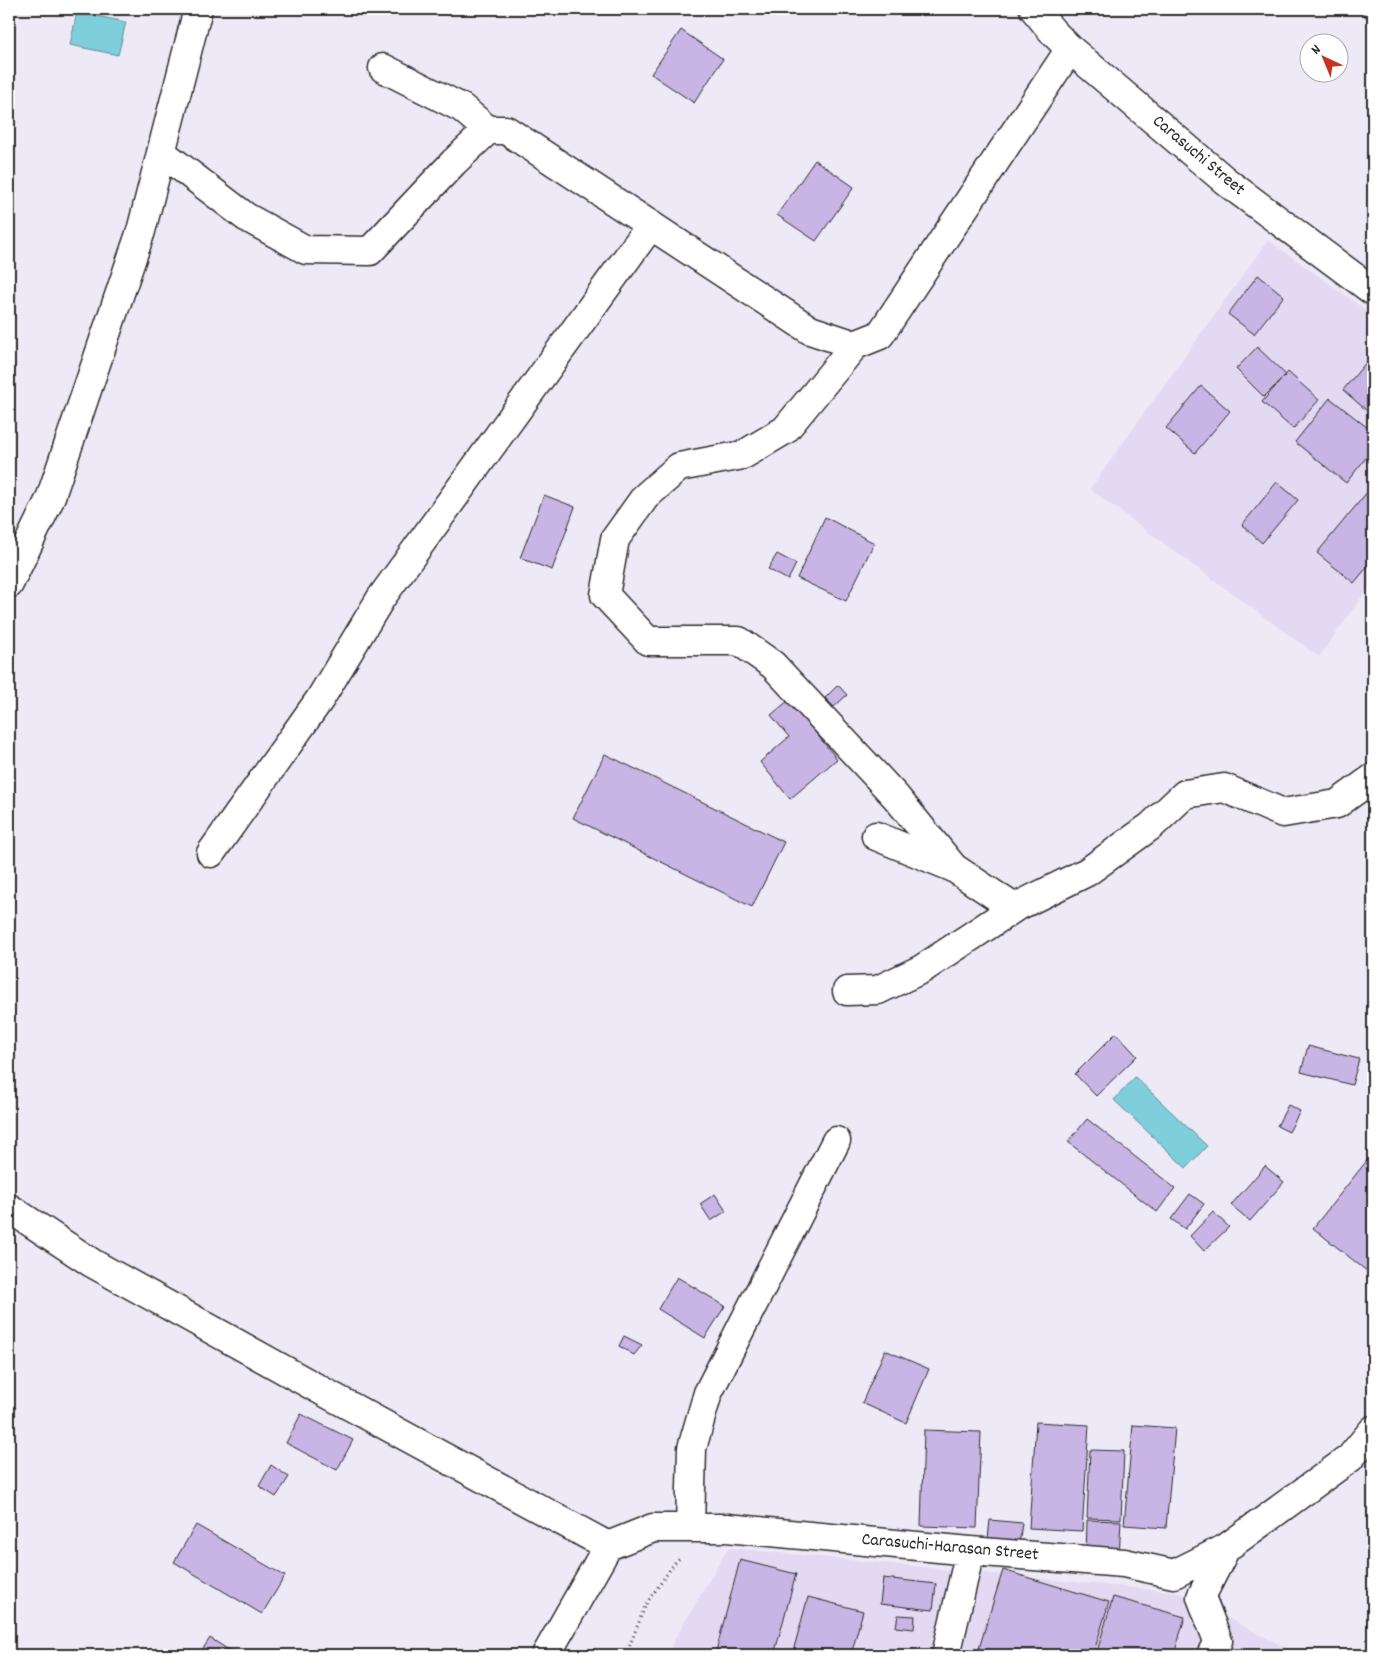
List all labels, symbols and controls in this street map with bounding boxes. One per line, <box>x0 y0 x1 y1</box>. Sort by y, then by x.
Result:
north arrow <box>1300 32 1350 82</box>
text: N <box>1307 40 1326 60</box>
street label: Carasuchi Street <box>1146 110 1250 203</box>
street label: Carasuchi-Harasan Street <box>860 1528 1040 1568</box>

